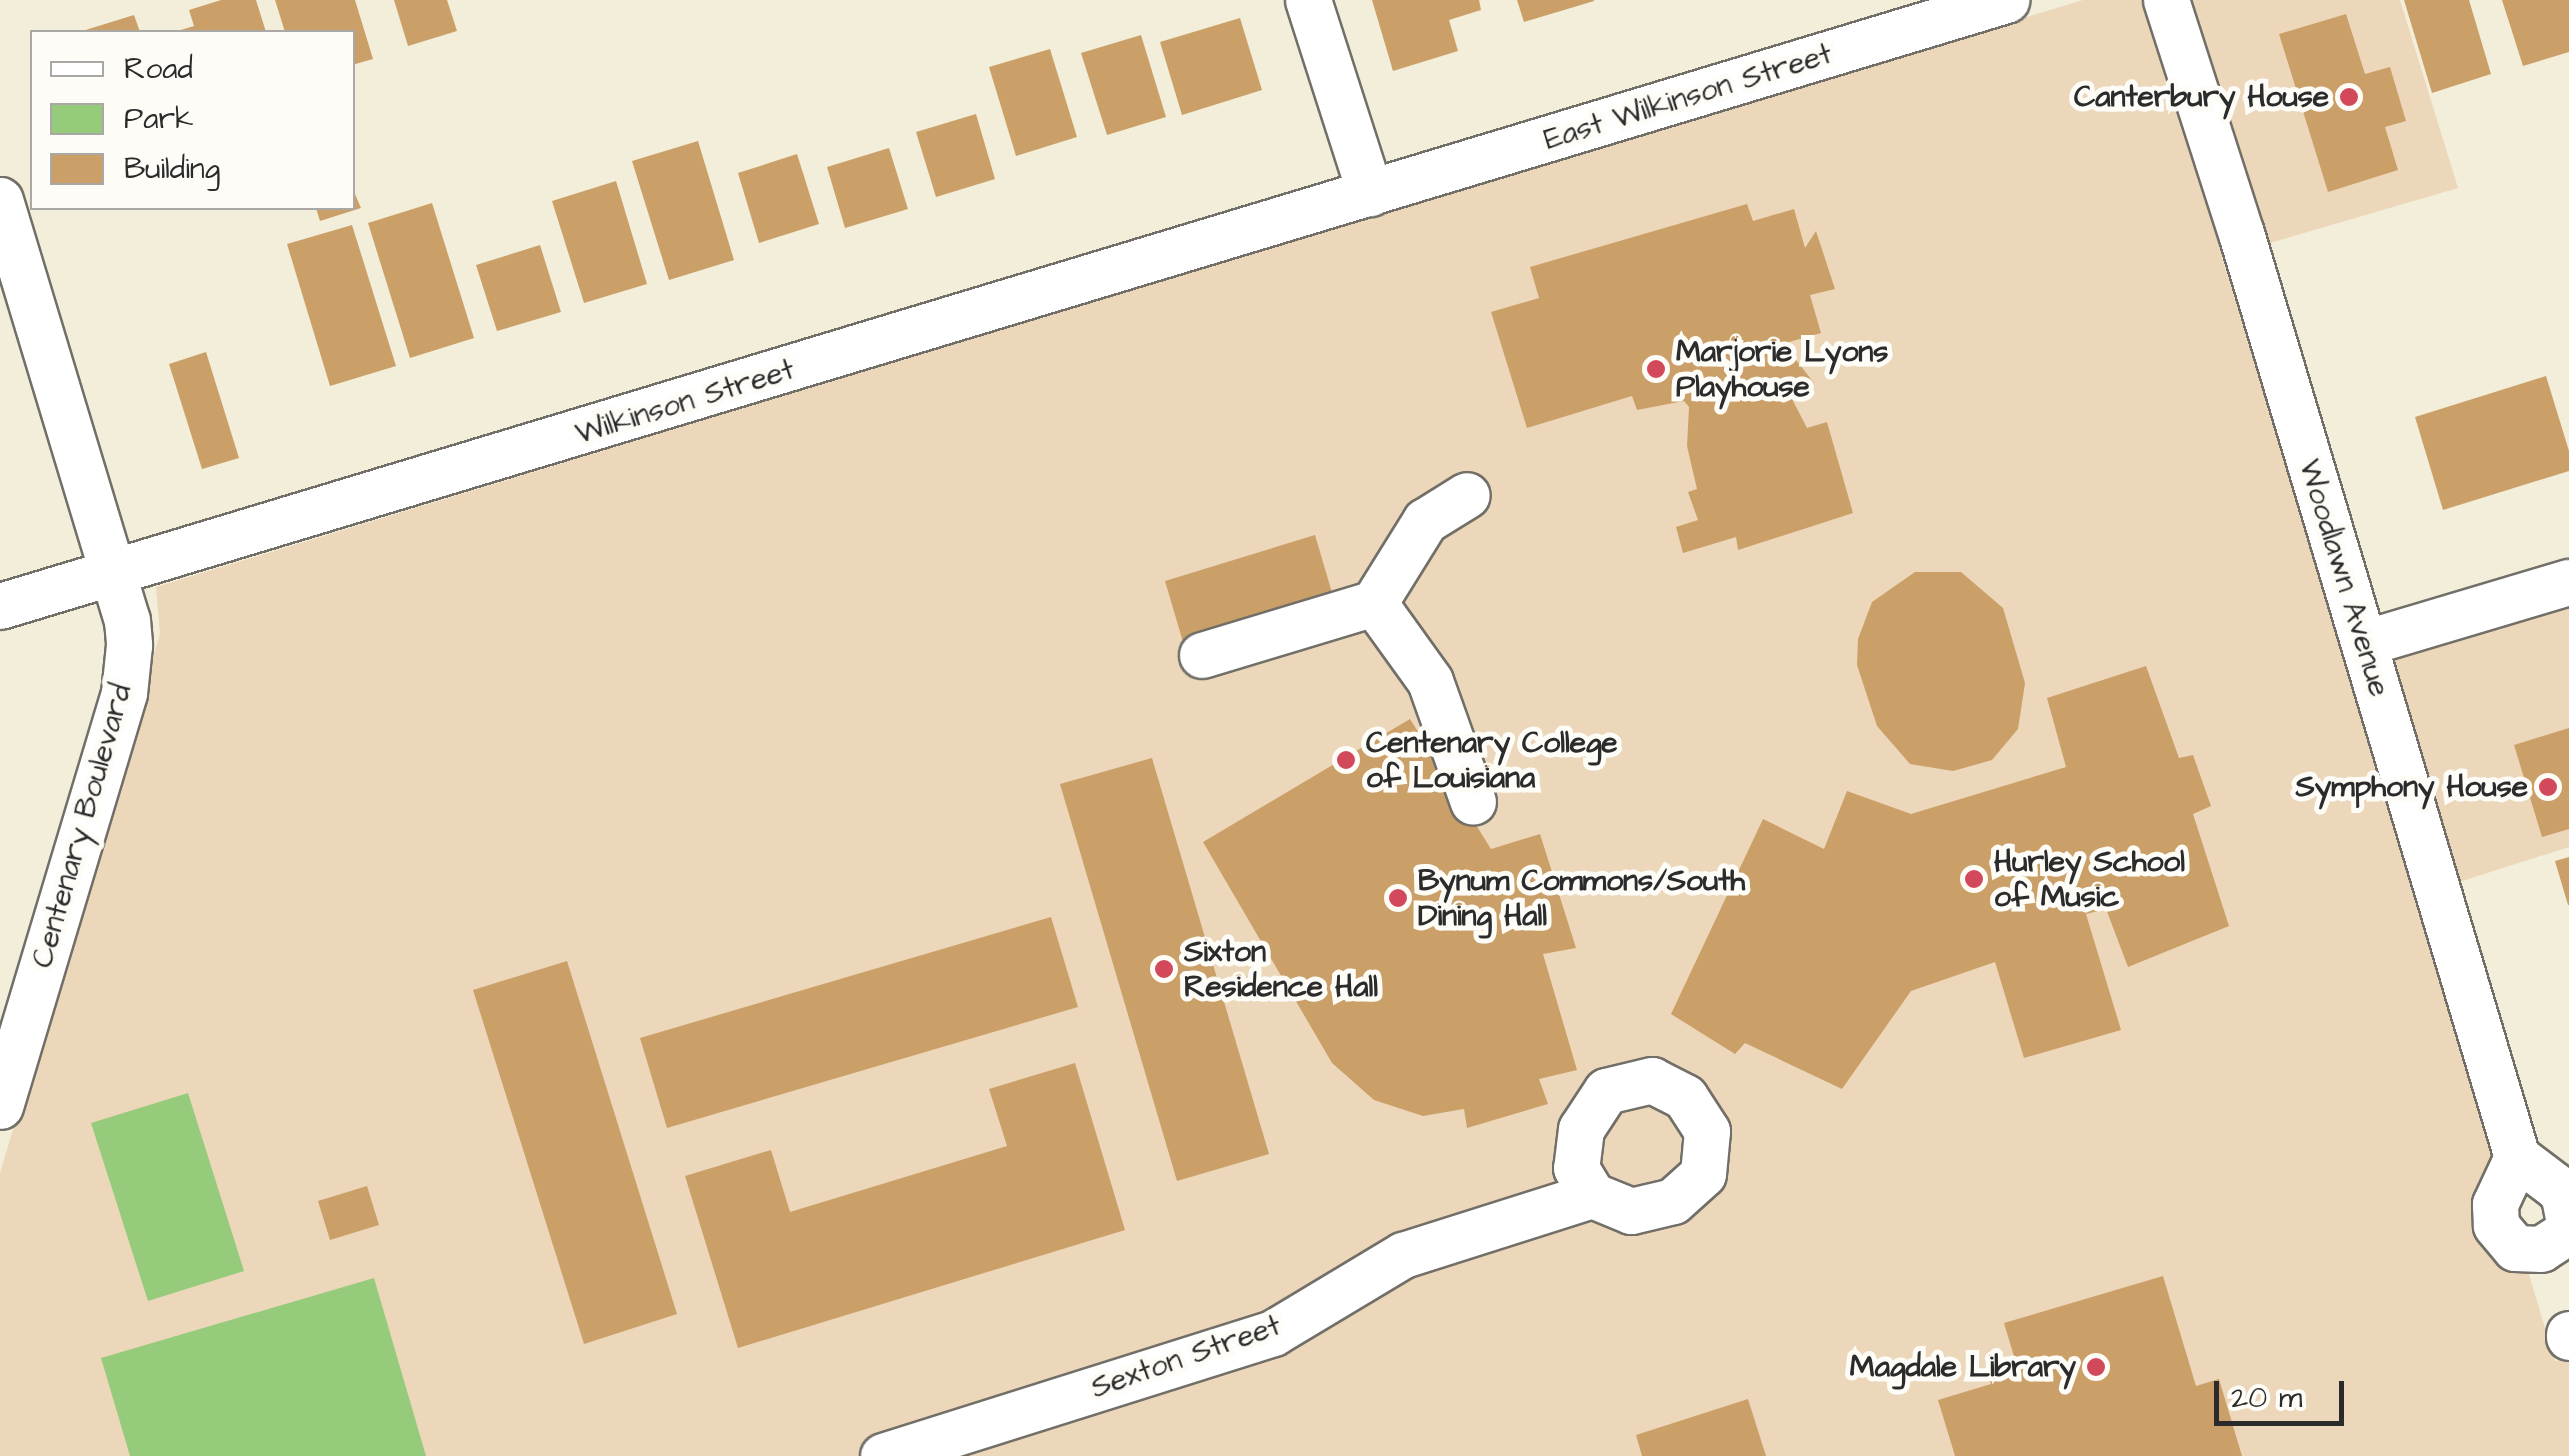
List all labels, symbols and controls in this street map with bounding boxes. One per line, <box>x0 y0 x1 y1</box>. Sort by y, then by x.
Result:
legend <box>30 30 355 210</box>
street label: East Wilkinson Street <box>1540 36 1836 158</box>
text: Road <box>124 48 193 90</box>
place label: Canterbury House <box>2074 79 2329 115</box>
marker: Canterbury House <box>2338 86 2360 108</box>
text: Park <box>124 98 193 140</box>
text: Building <box>124 148 220 190</box>
place label: Marjorie Lyons Playhouse <box>1676 334 1888 404</box>
street label: Wilkinson Street <box>571 352 799 452</box>
marker: Marjorie Lyons Playhouse <box>1645 358 1667 380</box>
street label: Woodlawn Avenue <box>2291 455 2397 701</box>
street label: Centenary Boulevard <box>24 680 140 972</box>
place label: Centenary College of Louisiana <box>1366 725 1618 796</box>
marker: Centenary College of Louisiana <box>1335 749 1357 771</box>
place label: Symphony House <box>2295 769 2528 805</box>
marker: Symphony House <box>2537 776 2559 798</box>
place label: Hurley School of Music <box>1994 844 2185 914</box>
place label: Bynum Commons/South Dining Hall <box>1418 863 1745 934</box>
marker: Hurley School of Music <box>1963 868 1985 890</box>
marker: Bynum Commons/South Dining Hall <box>1387 887 1409 909</box>
place label: Sixton Residence Hall <box>1184 934 1378 1004</box>
marker: Sixton Residence Hall <box>1153 958 1175 980</box>
street label: Sexton Street <box>1086 1308 1286 1406</box>
place label: Magdale Library <box>1850 1349 2076 1385</box>
marker: Magdale Library <box>2085 1356 2107 1378</box>
scale bar <box>2219 1361 2349 1423</box>
text: 20 m <box>2231 1377 2302 1419</box>

